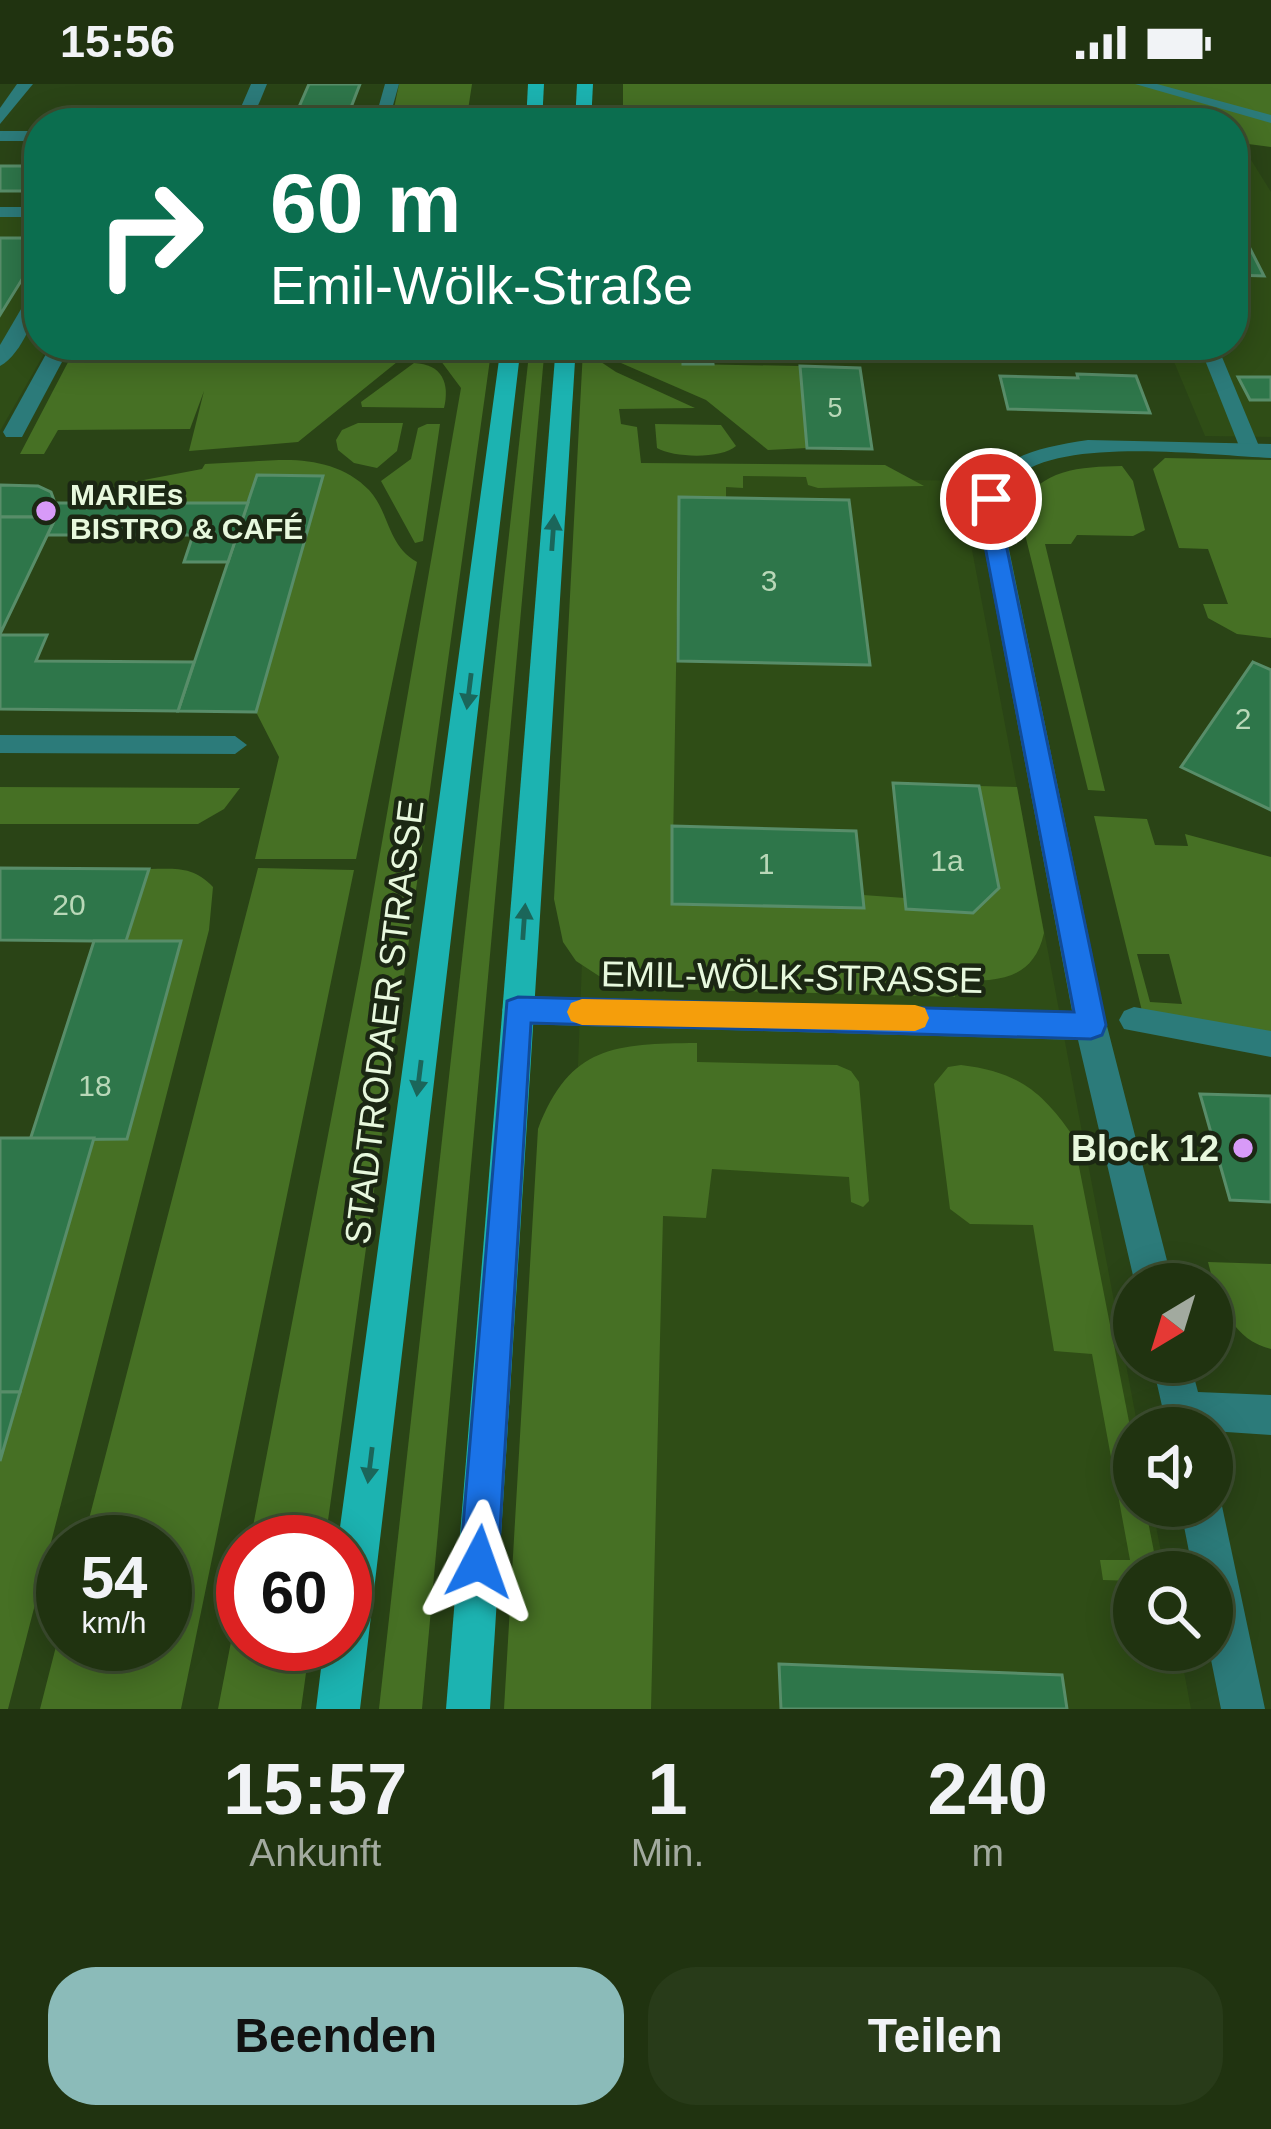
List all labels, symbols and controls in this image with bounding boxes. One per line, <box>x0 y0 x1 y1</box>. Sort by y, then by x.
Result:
text: 15:56 <box>60 16 175 67</box>
icon: right <box>72 156 228 312</box>
text: 60 m <box>270 156 461 250</box>
text: Emil-Wölk-Straße <box>270 255 693 315</box>
house number: 5 <box>827 393 843 423</box>
pin <box>940 448 1042 550</box>
icon: arrive <box>958 466 1024 532</box>
place label: MARIEs BISTRO & CAFÉ <box>70 478 303 545</box>
marker: MARIEs BISTRO & CAFÉ <box>33 498 59 524</box>
one-way arrow <box>544 513 563 551</box>
house number: 3 <box>761 564 777 597</box>
one-way arrow <box>460 673 479 710</box>
house number: 2 <box>1235 702 1251 735</box>
street label: STADTRODAER STRASSE <box>336 797 432 1247</box>
house number: 1a <box>930 844 964 877</box>
house number: 1 <box>758 847 774 880</box>
house number: 20 <box>52 888 86 921</box>
one-way arrow <box>515 903 534 940</box>
street label: EMIL-WÖLK-STRASSE <box>601 953 983 1001</box>
one-way arrow <box>410 1060 429 1097</box>
house number: 18 <box>78 1069 112 1102</box>
place label: Block 12 <box>1071 1128 1219 1169</box>
marker: Block 12 <box>1230 1135 1256 1161</box>
north arrow <box>1113 1263 1233 1383</box>
map controls <box>1113 1263 1233 1671</box>
button: sound <box>1113 1407 1233 1527</box>
one-way arrow <box>360 1447 379 1484</box>
position arrow <box>416 1499 542 1625</box>
speed limit sign: 60 <box>216 1515 372 1671</box>
text: 54 <box>81 1544 147 1611</box>
button: search <box>1113 1551 1233 1671</box>
text: km/h <box>81 1606 147 1639</box>
text: 15:57 <box>223 1749 407 1829</box>
text: 1 <box>647 1749 688 1829</box>
text: 240 <box>928 1749 1048 1829</box>
text: Ankunft <box>249 1831 381 1874</box>
text: Min. <box>631 1831 704 1874</box>
text: m <box>971 1831 1004 1874</box>
button: Beenden <box>48 1967 624 2105</box>
button: Teilen <box>648 1967 1223 2105</box>

